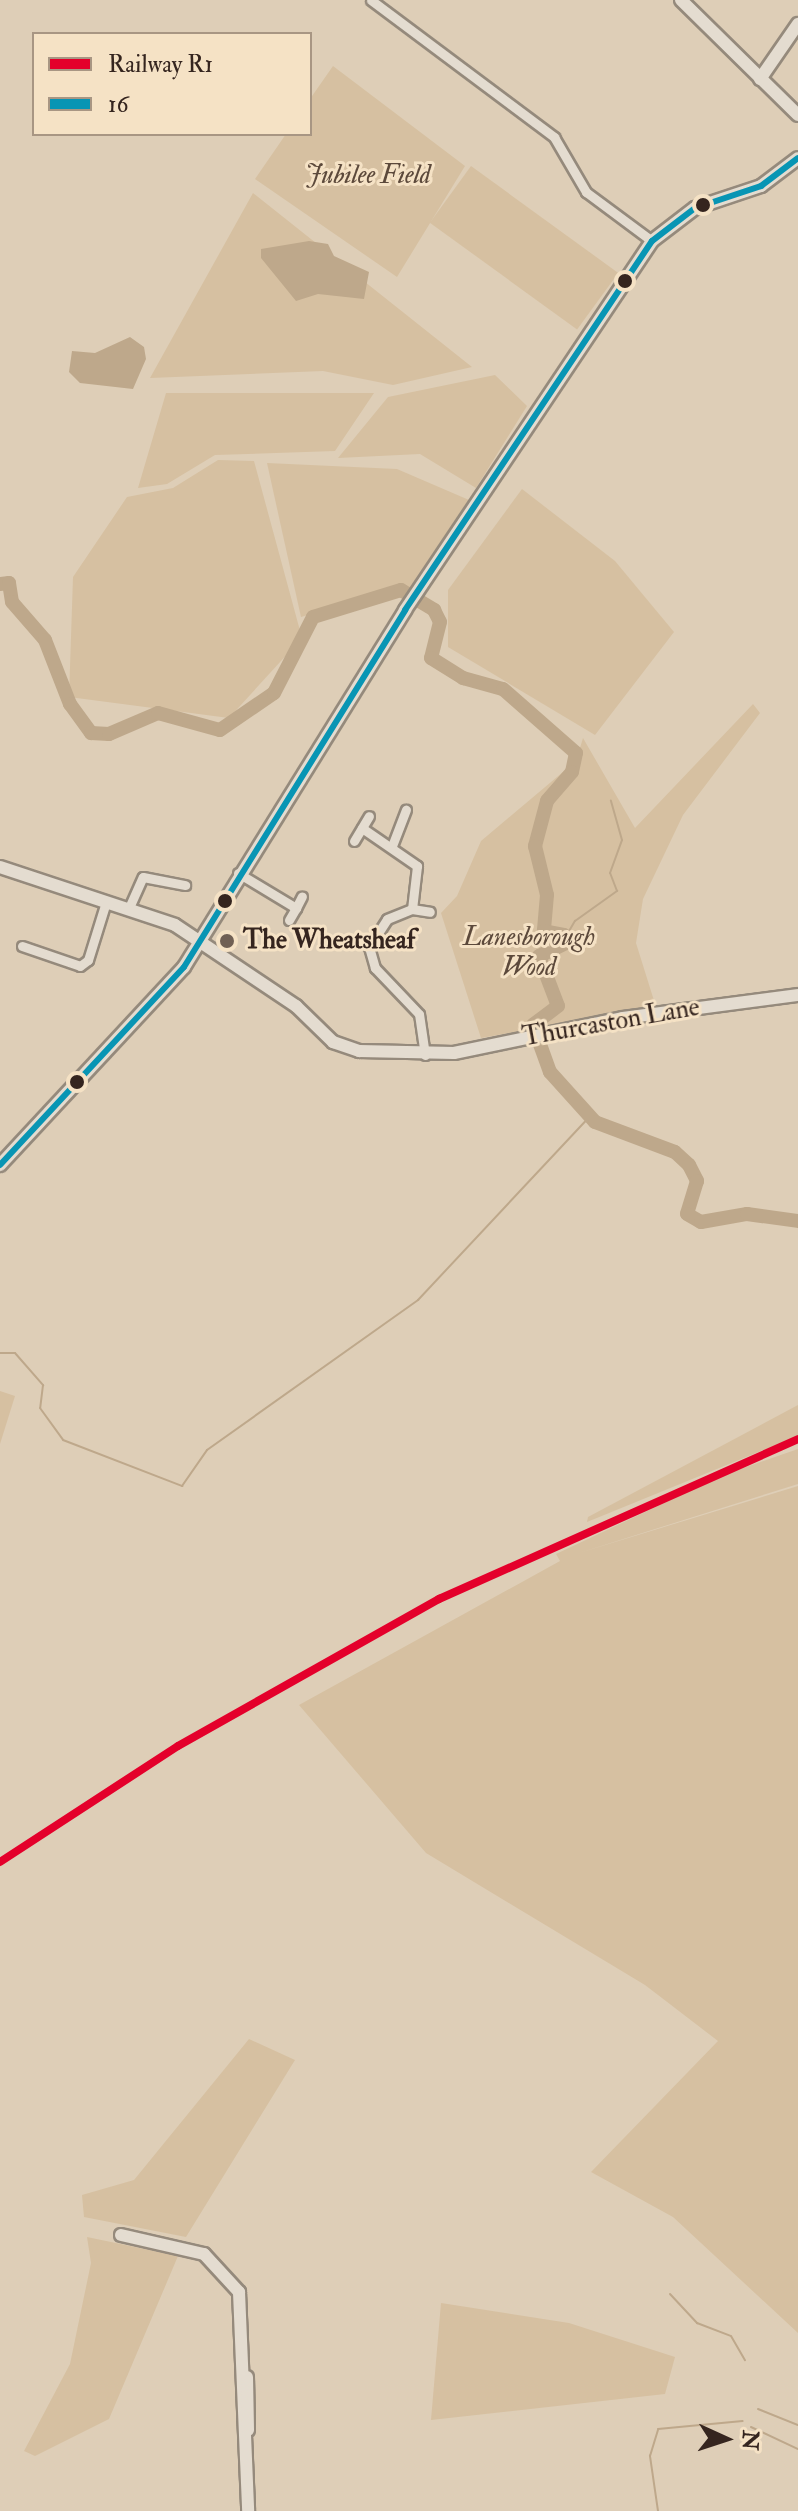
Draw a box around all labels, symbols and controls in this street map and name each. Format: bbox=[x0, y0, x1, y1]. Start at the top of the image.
legend bbox=[32, 32, 312, 136]
text: Railway R1 bbox=[108, 49, 213, 80]
text: 16 bbox=[108, 89, 129, 120]
park label: Jubilee Field bbox=[305, 160, 431, 192]
unlabelled marker bbox=[695, 197, 711, 213]
unlabelled marker bbox=[617, 273, 633, 289]
unlabelled marker bbox=[217, 893, 233, 909]
park label: Lanesborough Wood bbox=[463, 922, 595, 984]
place label: The Wheatsheaf bbox=[243, 925, 415, 957]
marker: The Wheatsheaf bbox=[218, 932, 236, 950]
street label: Thurcaston Lane bbox=[520, 992, 702, 1054]
unlabelled marker bbox=[69, 1074, 85, 1090]
north arrow bbox=[686, 2399, 766, 2479]
text: N bbox=[735, 2430, 764, 2451]

